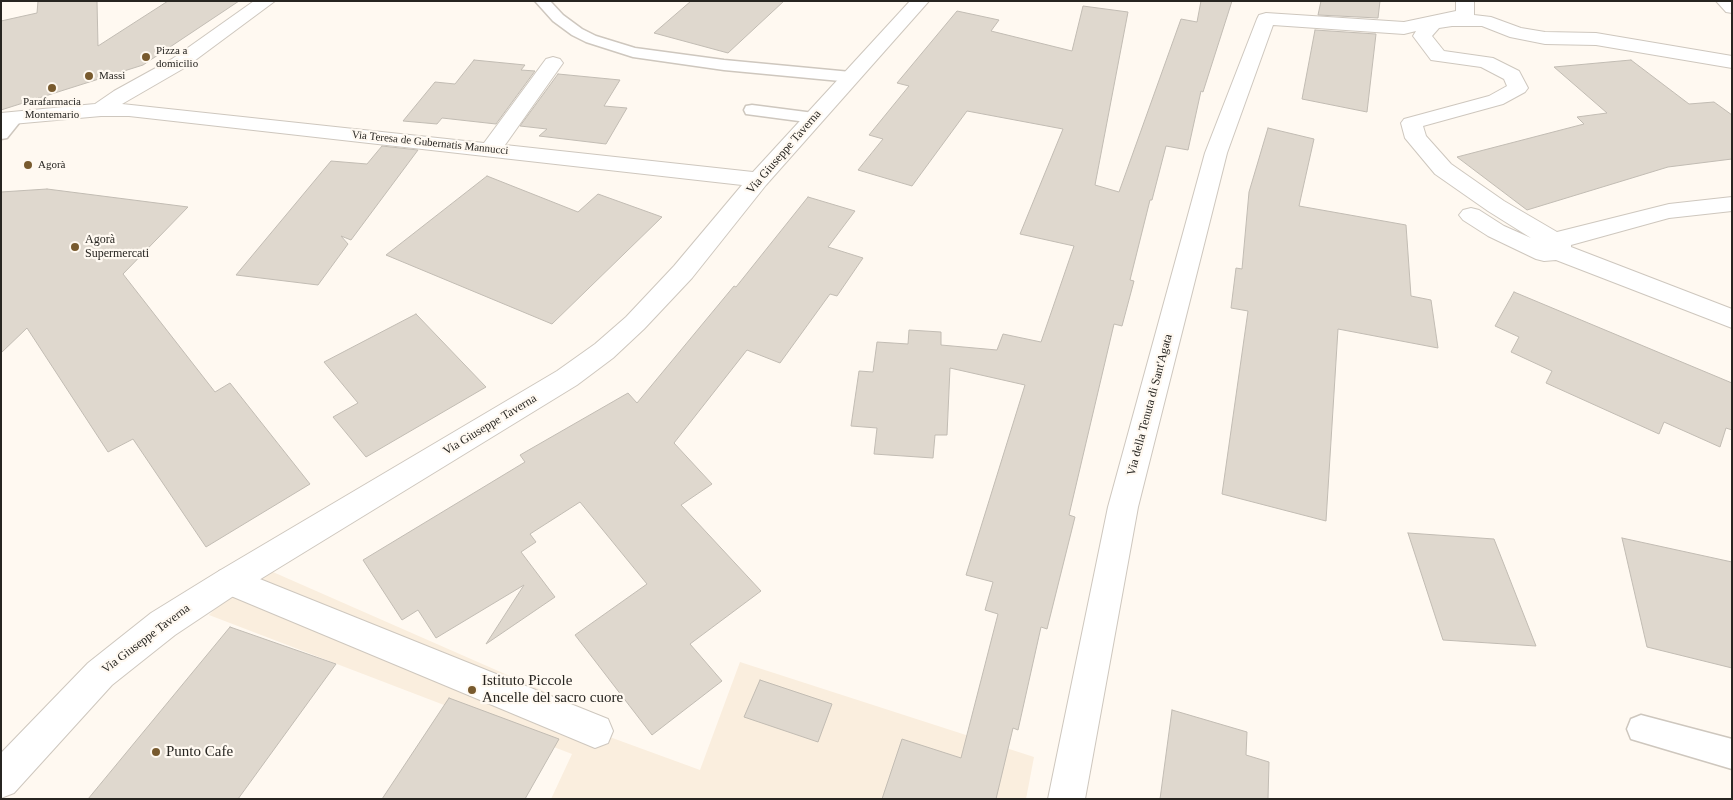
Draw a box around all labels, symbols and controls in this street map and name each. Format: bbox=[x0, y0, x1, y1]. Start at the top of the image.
place label: Pizza a domicilio bbox=[156, 44, 198, 70]
marker: Pizza a domicilio bbox=[140, 51, 152, 63]
place label: Massi bbox=[99, 69, 125, 83]
marker: Massi bbox=[83, 70, 95, 82]
marker: Parafarmacia Montemario bbox=[46, 82, 58, 94]
place label: Parafarmacia Montemario bbox=[23, 95, 81, 121]
street label: Via Giuseppe Taverna bbox=[744, 107, 824, 197]
street label: Via Teresa de Gubernatis Mannucci bbox=[351, 128, 509, 158]
place label: Agorà bbox=[38, 158, 65, 172]
marker: Agorà bbox=[22, 159, 34, 171]
place label: Agorà Supermercati bbox=[85, 233, 149, 261]
marker: Agorà Supermercati bbox=[69, 241, 81, 253]
street label: Via della Tenuta di Sant'Agata bbox=[1124, 333, 1176, 477]
street label: Via Giuseppe Taverna bbox=[441, 391, 539, 459]
street label: Via Giuseppe Taverna bbox=[99, 601, 193, 677]
place label: Istituto Piccole Ancelle del sacro cuore bbox=[482, 672, 623, 707]
marker: Istituto Piccole Ancelle del sacro cuore bbox=[466, 684, 478, 696]
place label: Punto Cafe bbox=[166, 743, 233, 761]
marker: Punto Cafe bbox=[150, 746, 162, 758]

